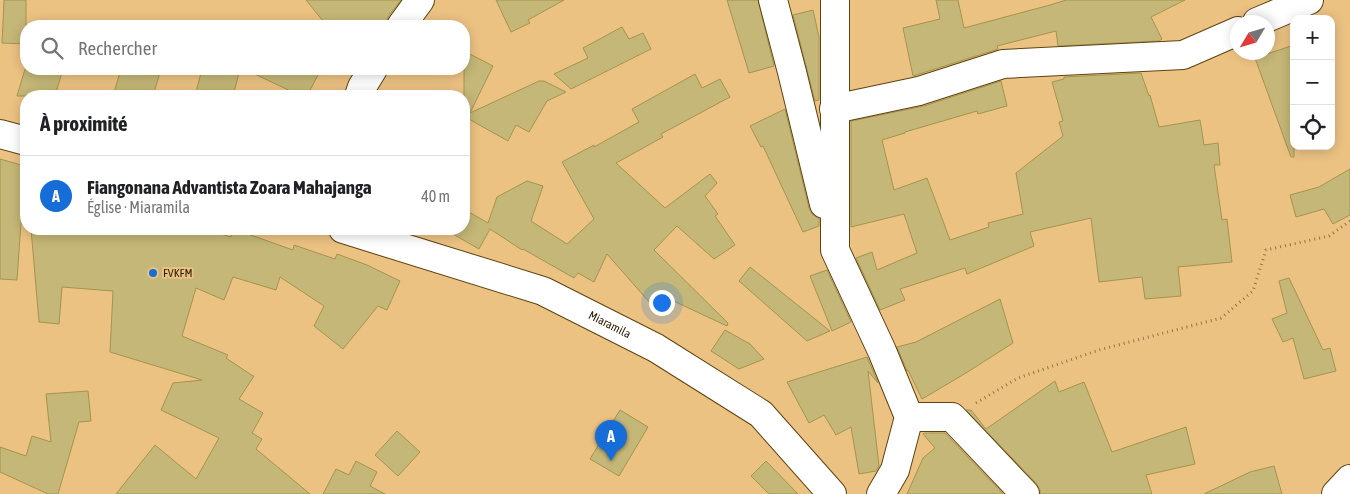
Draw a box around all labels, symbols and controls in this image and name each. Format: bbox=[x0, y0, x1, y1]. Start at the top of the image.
north arrow bbox=[1230, 15, 1275, 60]
map controls bbox=[1290, 15, 1335, 150]
button: + bbox=[1290, 15, 1335, 60]
search box bbox=[20, 20, 470, 75]
icon: search bbox=[38, 34, 66, 62]
text: Rechercher bbox=[78, 37, 157, 59]
button: − bbox=[1290, 60, 1335, 105]
button: locate bbox=[1290, 105, 1335, 150]
text: À proximité bbox=[40, 111, 128, 135]
text: Fiangonana Advantista Zoara Mahajanga bbox=[87, 176, 372, 198]
text: A bbox=[52, 187, 60, 205]
text: 40 m bbox=[421, 187, 450, 205]
text: Église · Miaramila bbox=[87, 198, 190, 216]
place label: FVKFM bbox=[163, 266, 192, 280]
marker: FVKFM bbox=[147, 267, 159, 279]
your location bbox=[649, 290, 675, 316]
street label: Miaramila bbox=[586, 308, 633, 341]
pin: A bbox=[595, 420, 627, 461]

